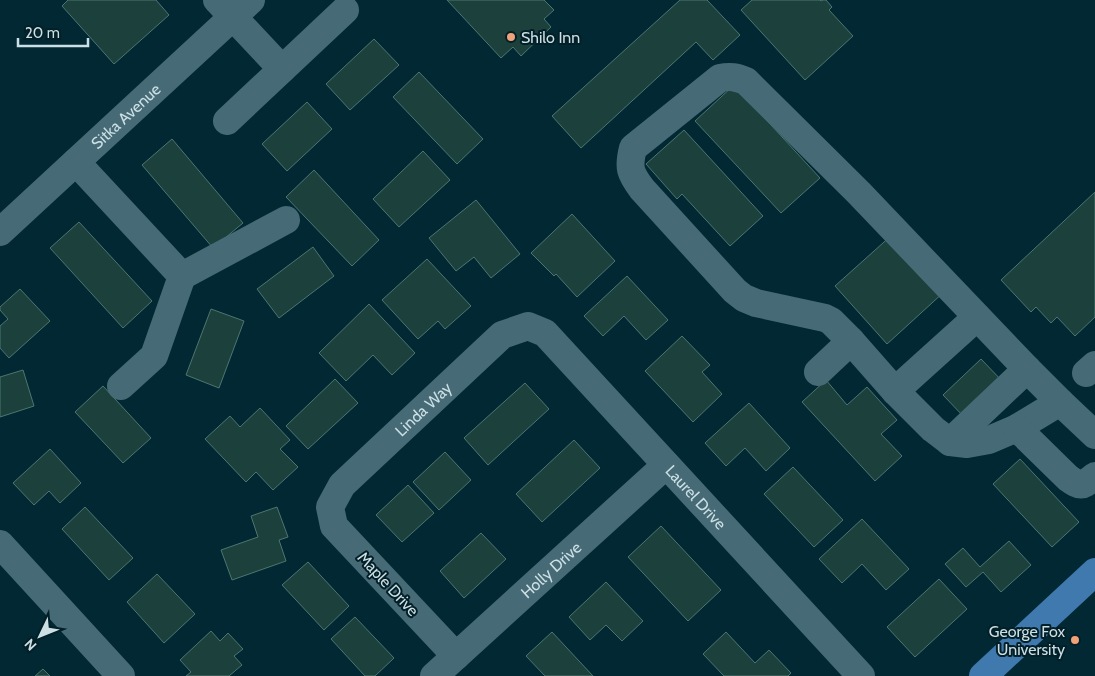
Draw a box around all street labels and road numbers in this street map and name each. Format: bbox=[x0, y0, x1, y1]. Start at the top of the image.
street label: Sitka Avenue bbox=[87, 79, 164, 153]
street label: Linda Way bbox=[391, 378, 455, 440]
street label: Laurel Drive bbox=[662, 461, 730, 533]
street label: Holly Drive bbox=[517, 537, 585, 602]
street label: Maple Drive bbox=[353, 548, 423, 620]

